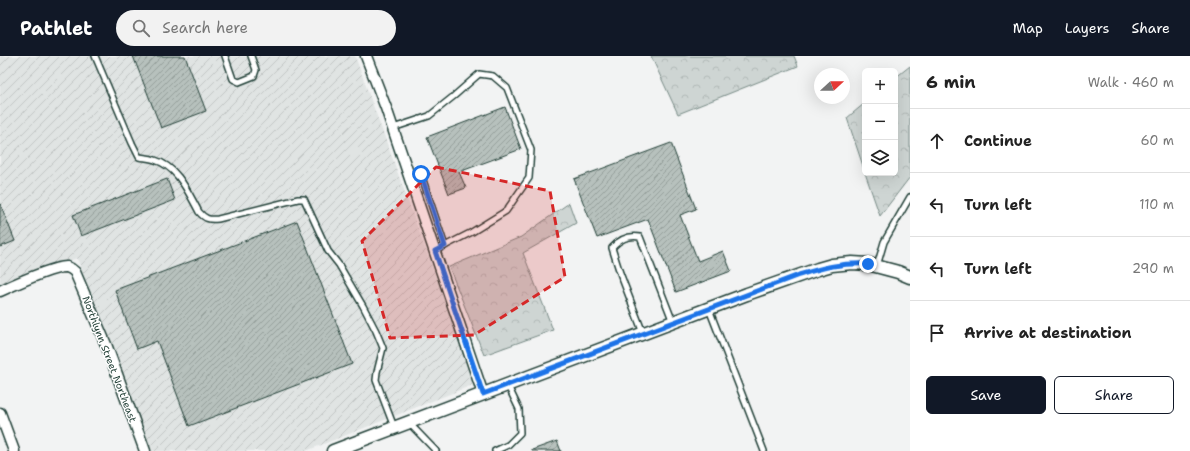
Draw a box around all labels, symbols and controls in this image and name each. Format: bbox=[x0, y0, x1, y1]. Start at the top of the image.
search box bbox=[116, 10, 396, 46]
text: Pathlet bbox=[20, 16, 92, 41]
icon: search bbox=[130, 17, 152, 39]
text: Search here bbox=[162, 18, 248, 38]
text: Map bbox=[1013, 19, 1043, 37]
text: Layers bbox=[1065, 19, 1109, 37]
text: Share bbox=[1131, 19, 1170, 37]
north arrow bbox=[814, 68, 850, 104]
map controls bbox=[862, 68, 898, 176]
button: + bbox=[862, 68, 898, 104]
text: 6 min bbox=[926, 71, 976, 93]
text: Walk · 460 m bbox=[1088, 74, 1174, 91]
button: − bbox=[862, 104, 898, 140]
icon: ahead bbox=[926, 130, 948, 152]
text: Continue bbox=[964, 131, 1032, 151]
text: 60 m bbox=[1141, 132, 1174, 149]
button: layers bbox=[862, 140, 898, 176]
route start bbox=[412, 165, 430, 183]
icon: left bbox=[926, 194, 948, 216]
text: Turn left bbox=[964, 195, 1032, 215]
text: 110 m bbox=[1139, 196, 1174, 213]
route end bbox=[859, 255, 877, 273]
icon: left bbox=[926, 258, 948, 280]
text: Turn left bbox=[964, 259, 1032, 279]
text: 290 m bbox=[1132, 260, 1174, 277]
street label: Northlynn Street Northeast bbox=[79, 294, 140, 424]
icon: arrive bbox=[926, 322, 948, 344]
text: Arrive at destination bbox=[964, 323, 1132, 343]
button: Save bbox=[926, 376, 1046, 414]
button: Share bbox=[1054, 376, 1174, 414]

